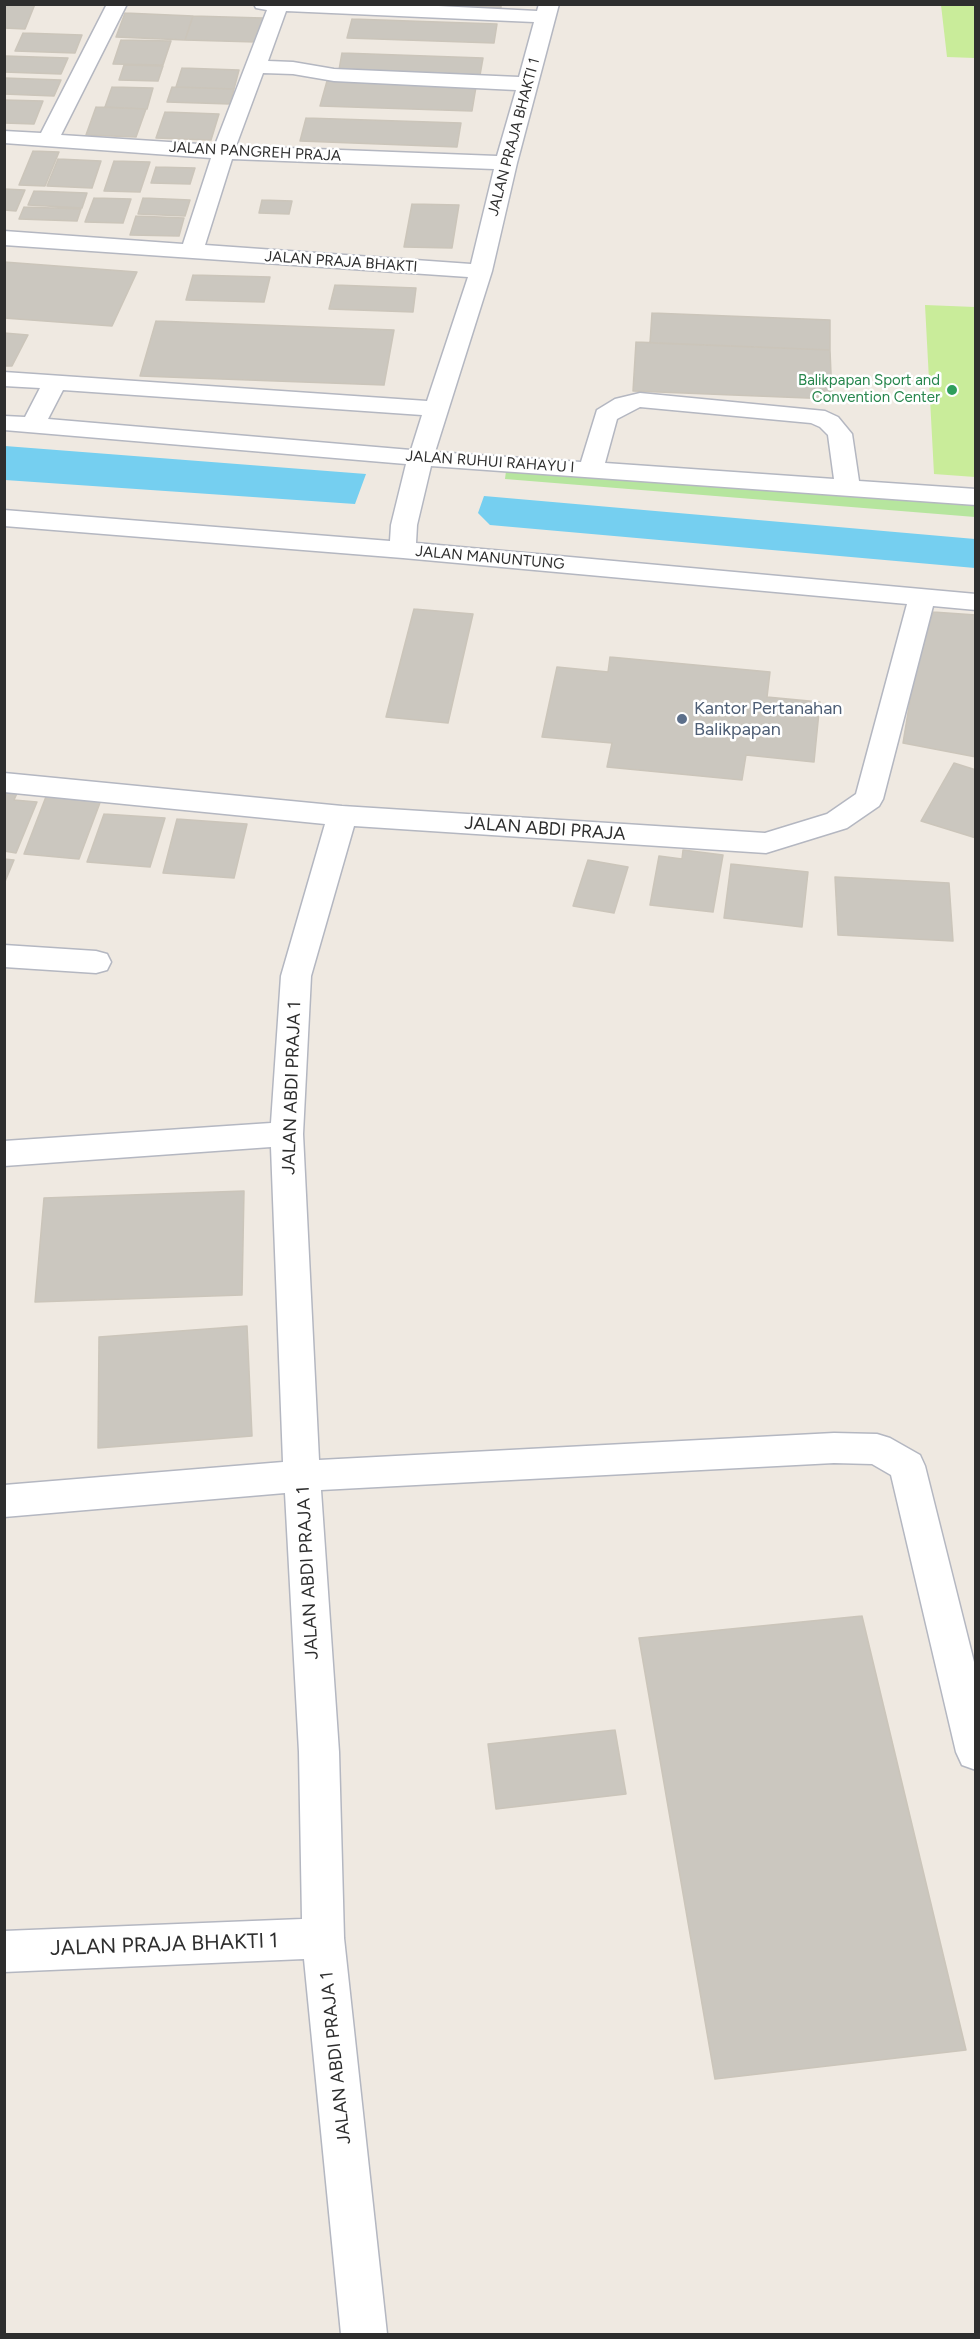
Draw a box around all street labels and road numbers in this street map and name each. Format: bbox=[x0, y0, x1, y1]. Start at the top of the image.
street label: JALAN PRAJA BHAKTI 1 bbox=[484, 56, 544, 218]
street label: JALAN PANGREH PRAJA bbox=[168, 139, 342, 165]
street label: JALAN PRAJA BHAKTI bbox=[264, 248, 418, 276]
street label: JALAN RUHUI RAHAYU I bbox=[405, 447, 575, 477]
street label: JALAN MANUNTUNG bbox=[415, 543, 565, 573]
street label: JALAN ABDI PRAJA bbox=[464, 813, 626, 845]
street label: JALAN ABDI PRAJA 1 bbox=[278, 1001, 306, 1175]
street label: JALAN ABDI PRAJA 1 bbox=[293, 1486, 323, 1660]
street label: JALAN PRAJA BHAKTI 1 bbox=[50, 1928, 278, 1962]
street label: JALAN ABDI PRAJA 1 bbox=[316, 1971, 356, 2145]

